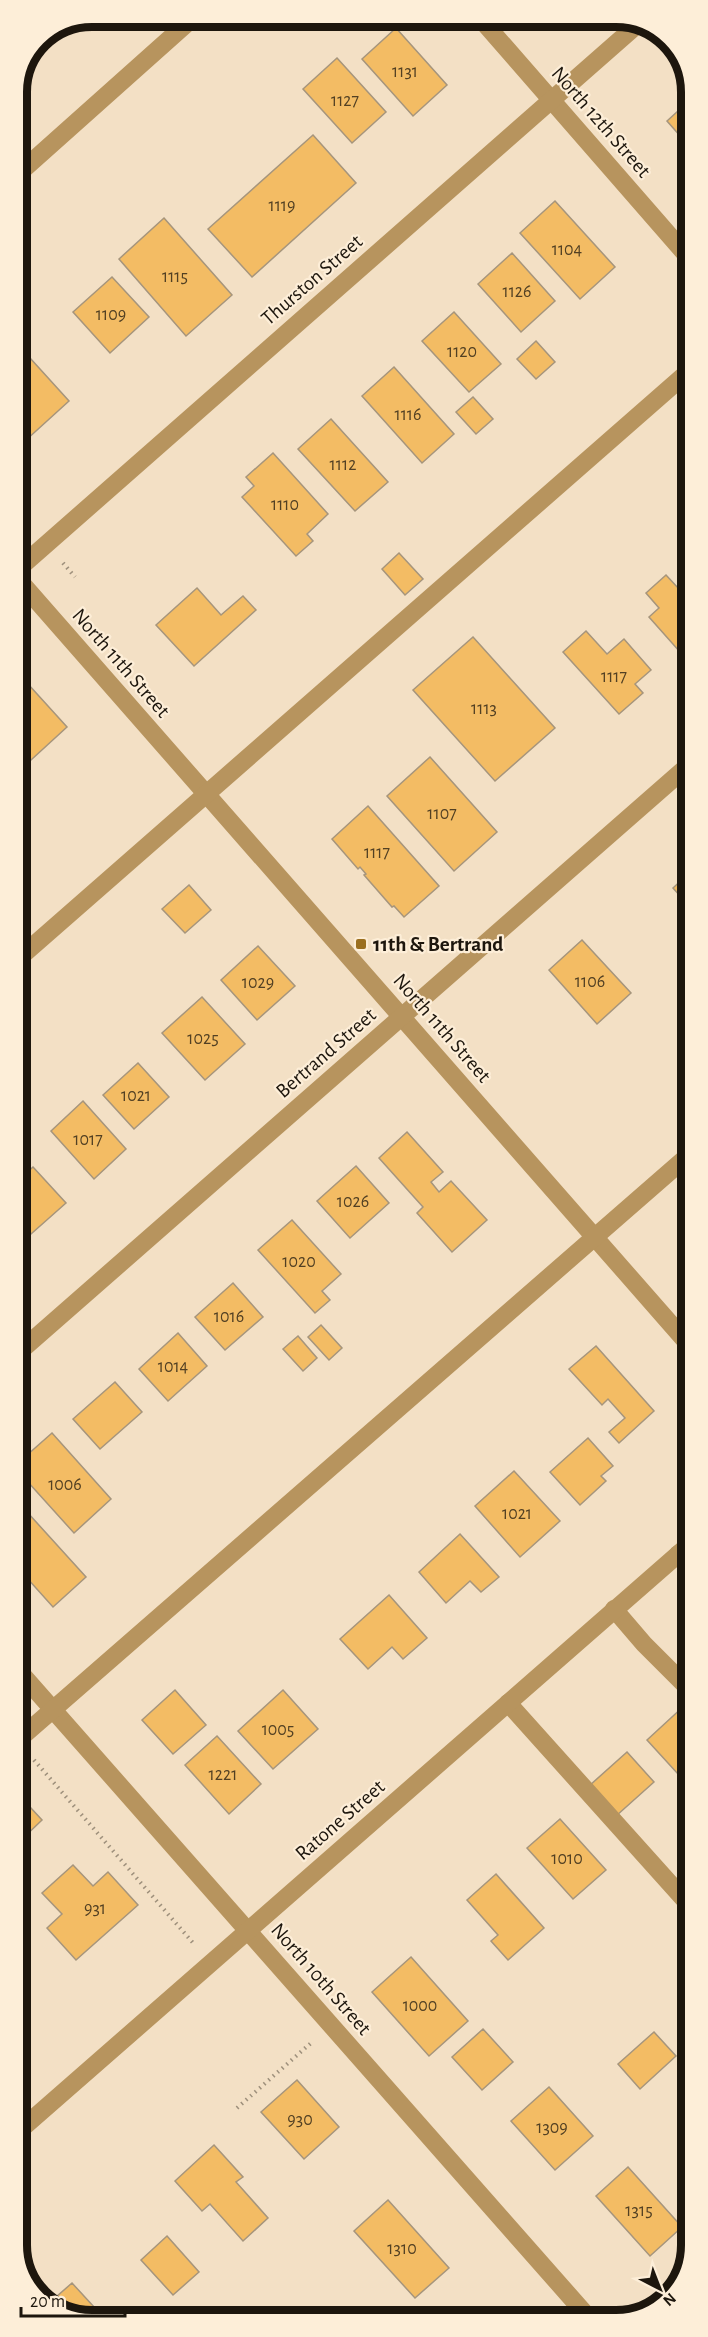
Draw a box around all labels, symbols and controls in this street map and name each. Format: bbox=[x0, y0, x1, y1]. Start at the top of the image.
house number: 1131 bbox=[392, 63, 418, 81]
street label: North 12th Street bbox=[547, 63, 655, 182]
house number: 1127 bbox=[331, 92, 359, 110]
house number: 1119 bbox=[268, 197, 296, 215]
street label: Thurston Street bbox=[257, 230, 367, 329]
house number: 1104 bbox=[552, 241, 583, 259]
house number: 1115 bbox=[162, 268, 188, 286]
house number: 1126 bbox=[502, 283, 532, 301]
house number: 1109 bbox=[96, 306, 126, 324]
house number: 1120 bbox=[447, 343, 477, 361]
house number: 1116 bbox=[394, 406, 422, 424]
house number: 1112 bbox=[330, 456, 356, 474]
house number: 1110 bbox=[271, 496, 299, 514]
street label: North 11th Street bbox=[68, 604, 174, 722]
house number: 1117 bbox=[601, 668, 627, 686]
house number: 1113 bbox=[471, 700, 497, 718]
house number: 1107 bbox=[427, 805, 457, 823]
house number: 1117 bbox=[364, 844, 390, 862]
place label: 11th & Bertrand bbox=[373, 934, 503, 955]
marker: 11th & Bertrand bbox=[354, 937, 368, 951]
street label: North 11th Street bbox=[389, 969, 495, 1087]
house number: 1106 bbox=[575, 973, 605, 991]
house number: 1029 bbox=[242, 974, 274, 992]
street label: Bertrand Street bbox=[272, 1004, 380, 1102]
house number: 1025 bbox=[187, 1030, 219, 1048]
house number: 1021 bbox=[121, 1087, 151, 1105]
house number: 1017 bbox=[73, 1131, 103, 1149]
house number: 1026 bbox=[337, 1193, 369, 1211]
house number: 1020 bbox=[282, 1253, 316, 1271]
house number: 1016 bbox=[214, 1308, 244, 1326]
house number: 1014 bbox=[158, 1358, 189, 1376]
house number: 1006 bbox=[48, 1476, 82, 1494]
house number: 1021 bbox=[502, 1505, 532, 1523]
house number: 1005 bbox=[262, 1721, 294, 1739]
house number: 1221 bbox=[209, 1766, 237, 1784]
street label: Ratone Street bbox=[291, 1776, 389, 1864]
house number: 1010 bbox=[551, 1850, 583, 1868]
house number: 931 bbox=[84, 1900, 106, 1918]
street label: North 10th Street bbox=[267, 1919, 375, 2039]
house number: 1000 bbox=[403, 1997, 437, 2015]
house number: 930 bbox=[287, 2111, 313, 2129]
house number: 1309 bbox=[536, 2119, 568, 2137]
house number: 1315 bbox=[625, 2202, 653, 2220]
house number: 1310 bbox=[387, 2240, 417, 2258]
north arrow bbox=[630, 2259, 690, 2319]
scale bar bbox=[21, 2280, 124, 2318]
text: N bbox=[660, 2290, 679, 2309]
text: 20 m bbox=[30, 2293, 65, 2311]

